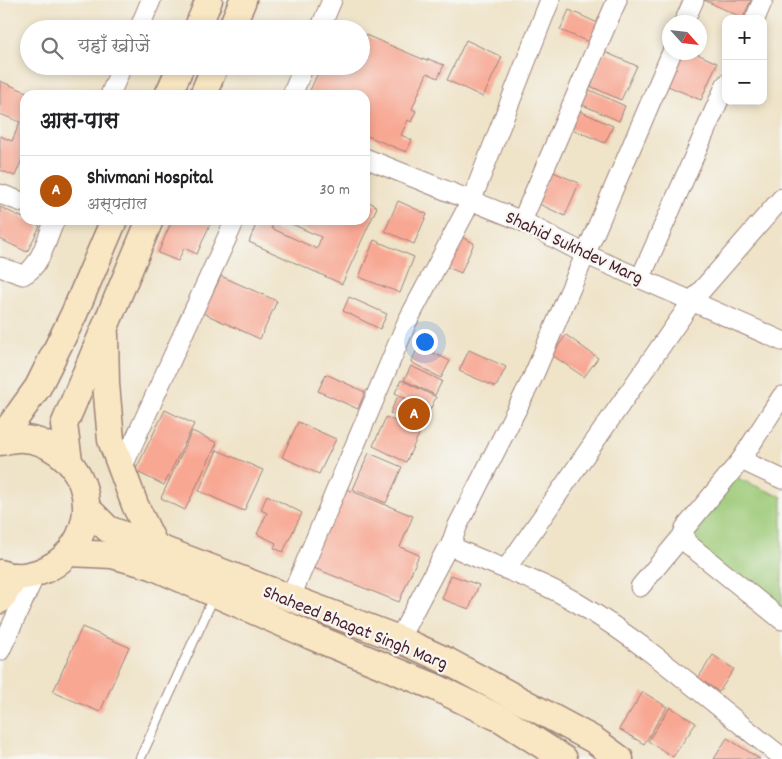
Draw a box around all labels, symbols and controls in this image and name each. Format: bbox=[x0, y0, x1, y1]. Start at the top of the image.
north arrow bbox=[662, 15, 707, 60]
map controls bbox=[722, 15, 767, 105]
button: + bbox=[722, 15, 767, 60]
search box bbox=[20, 20, 370, 75]
icon: search bbox=[38, 34, 66, 62]
text: यहाँ खोजें bbox=[78, 34, 150, 61]
button: − bbox=[722, 60, 767, 105]
text: आस-पास bbox=[40, 108, 119, 138]
text: Shivmani Hospital bbox=[87, 166, 213, 193]
text: A bbox=[52, 179, 60, 202]
text: 30 m bbox=[320, 179, 350, 202]
text: अस्पताल bbox=[87, 193, 147, 216]
street label: Shahid Sukhdev Marg bbox=[500, 205, 647, 293]
your location bbox=[412, 329, 438, 355]
pin: A bbox=[398, 395, 430, 433]
street label: Shaheed Bhagat Singh Marg bbox=[258, 580, 451, 679]

